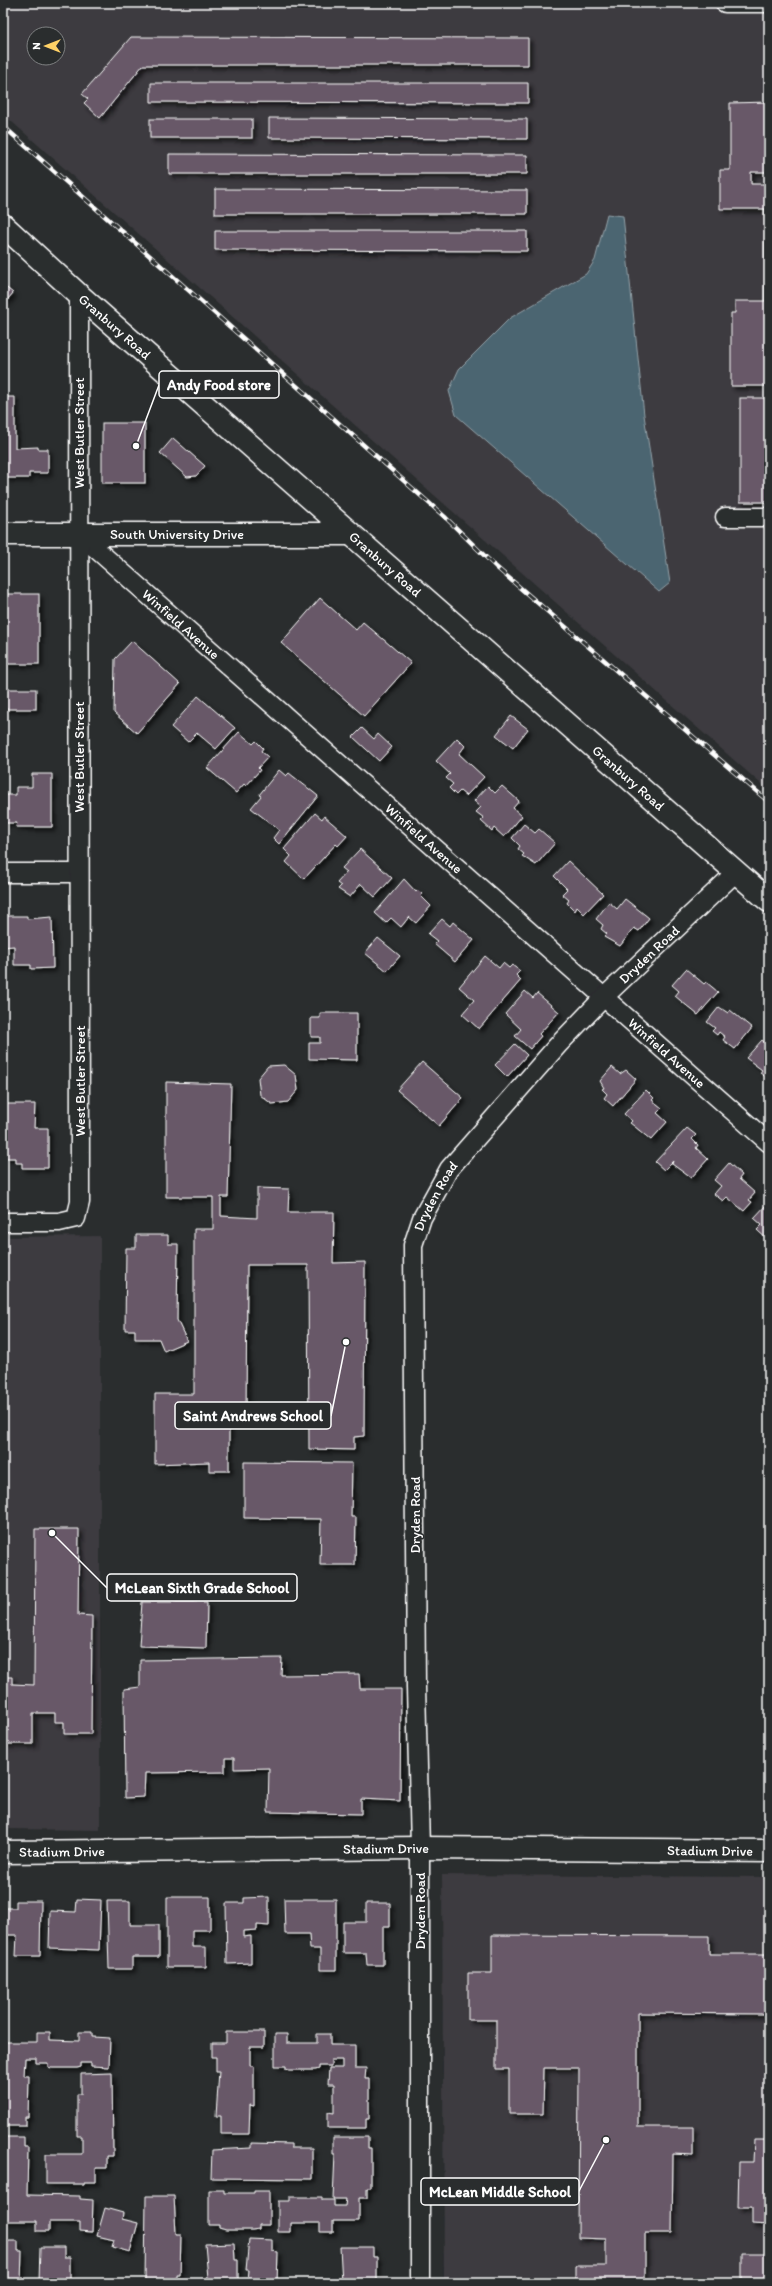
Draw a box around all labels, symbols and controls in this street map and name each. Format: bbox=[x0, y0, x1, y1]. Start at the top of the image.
north arrow bbox=[26, 26, 66, 66]
text: N bbox=[30, 42, 43, 50]
street label: Granbury Road bbox=[75, 290, 155, 363]
callout: Andy Food store bbox=[159, 371, 279, 398]
text: Andy Food store bbox=[166, 376, 271, 395]
street label: West Butler Street bbox=[71, 378, 88, 488]
street label: South University Drive bbox=[110, 526, 244, 543]
street label: Granbury Road bbox=[346, 528, 425, 601]
street label: Winfield Avenue bbox=[139, 585, 223, 663]
street label: West Butler Street bbox=[71, 702, 88, 812]
street label: Granbury Road bbox=[589, 741, 669, 814]
street label: Winfield Avenue bbox=[382, 800, 466, 877]
street label: Dryden Road bbox=[615, 921, 683, 987]
street label: Winfield Avenue bbox=[625, 1014, 709, 1092]
street label: West Butler Street bbox=[72, 1026, 89, 1136]
street label: Dryden Road bbox=[410, 1157, 461, 1233]
callout: Saint Andrews School bbox=[175, 1402, 331, 1429]
text: Saint Andrews School bbox=[183, 1407, 324, 1425]
street label: Dryden Road bbox=[407, 1476, 424, 1554]
callout: McLean Sixth Grade School bbox=[107, 1574, 297, 1601]
text: McLean Sixth Grade School bbox=[115, 1579, 290, 1597]
street label: Stadium Drive bbox=[343, 1839, 429, 1857]
street label: Stadium Drive bbox=[667, 1842, 753, 1859]
street label: Stadium Drive bbox=[19, 1843, 105, 1860]
street label: Dryden Road bbox=[412, 1872, 429, 1950]
callout: McLean Middle School bbox=[421, 2178, 579, 2205]
text: McLean Middle School bbox=[429, 2183, 572, 2201]

